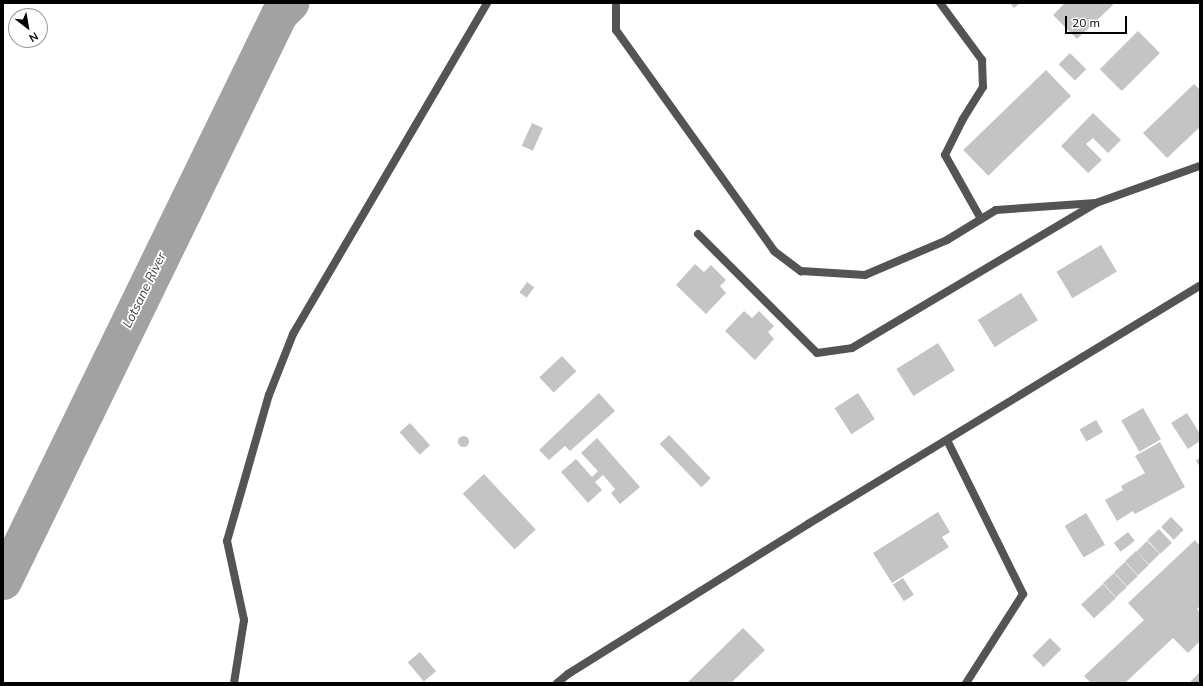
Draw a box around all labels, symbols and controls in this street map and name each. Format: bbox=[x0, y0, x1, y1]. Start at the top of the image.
north arrow bbox=[8, 8, 48, 48]
scale bar bbox=[1067, 8, 1129, 34]
text: 20 m bbox=[1072, 15, 1100, 30]
text: N bbox=[26, 29, 41, 46]
water label: Lotsane River bbox=[119, 250, 169, 330]

